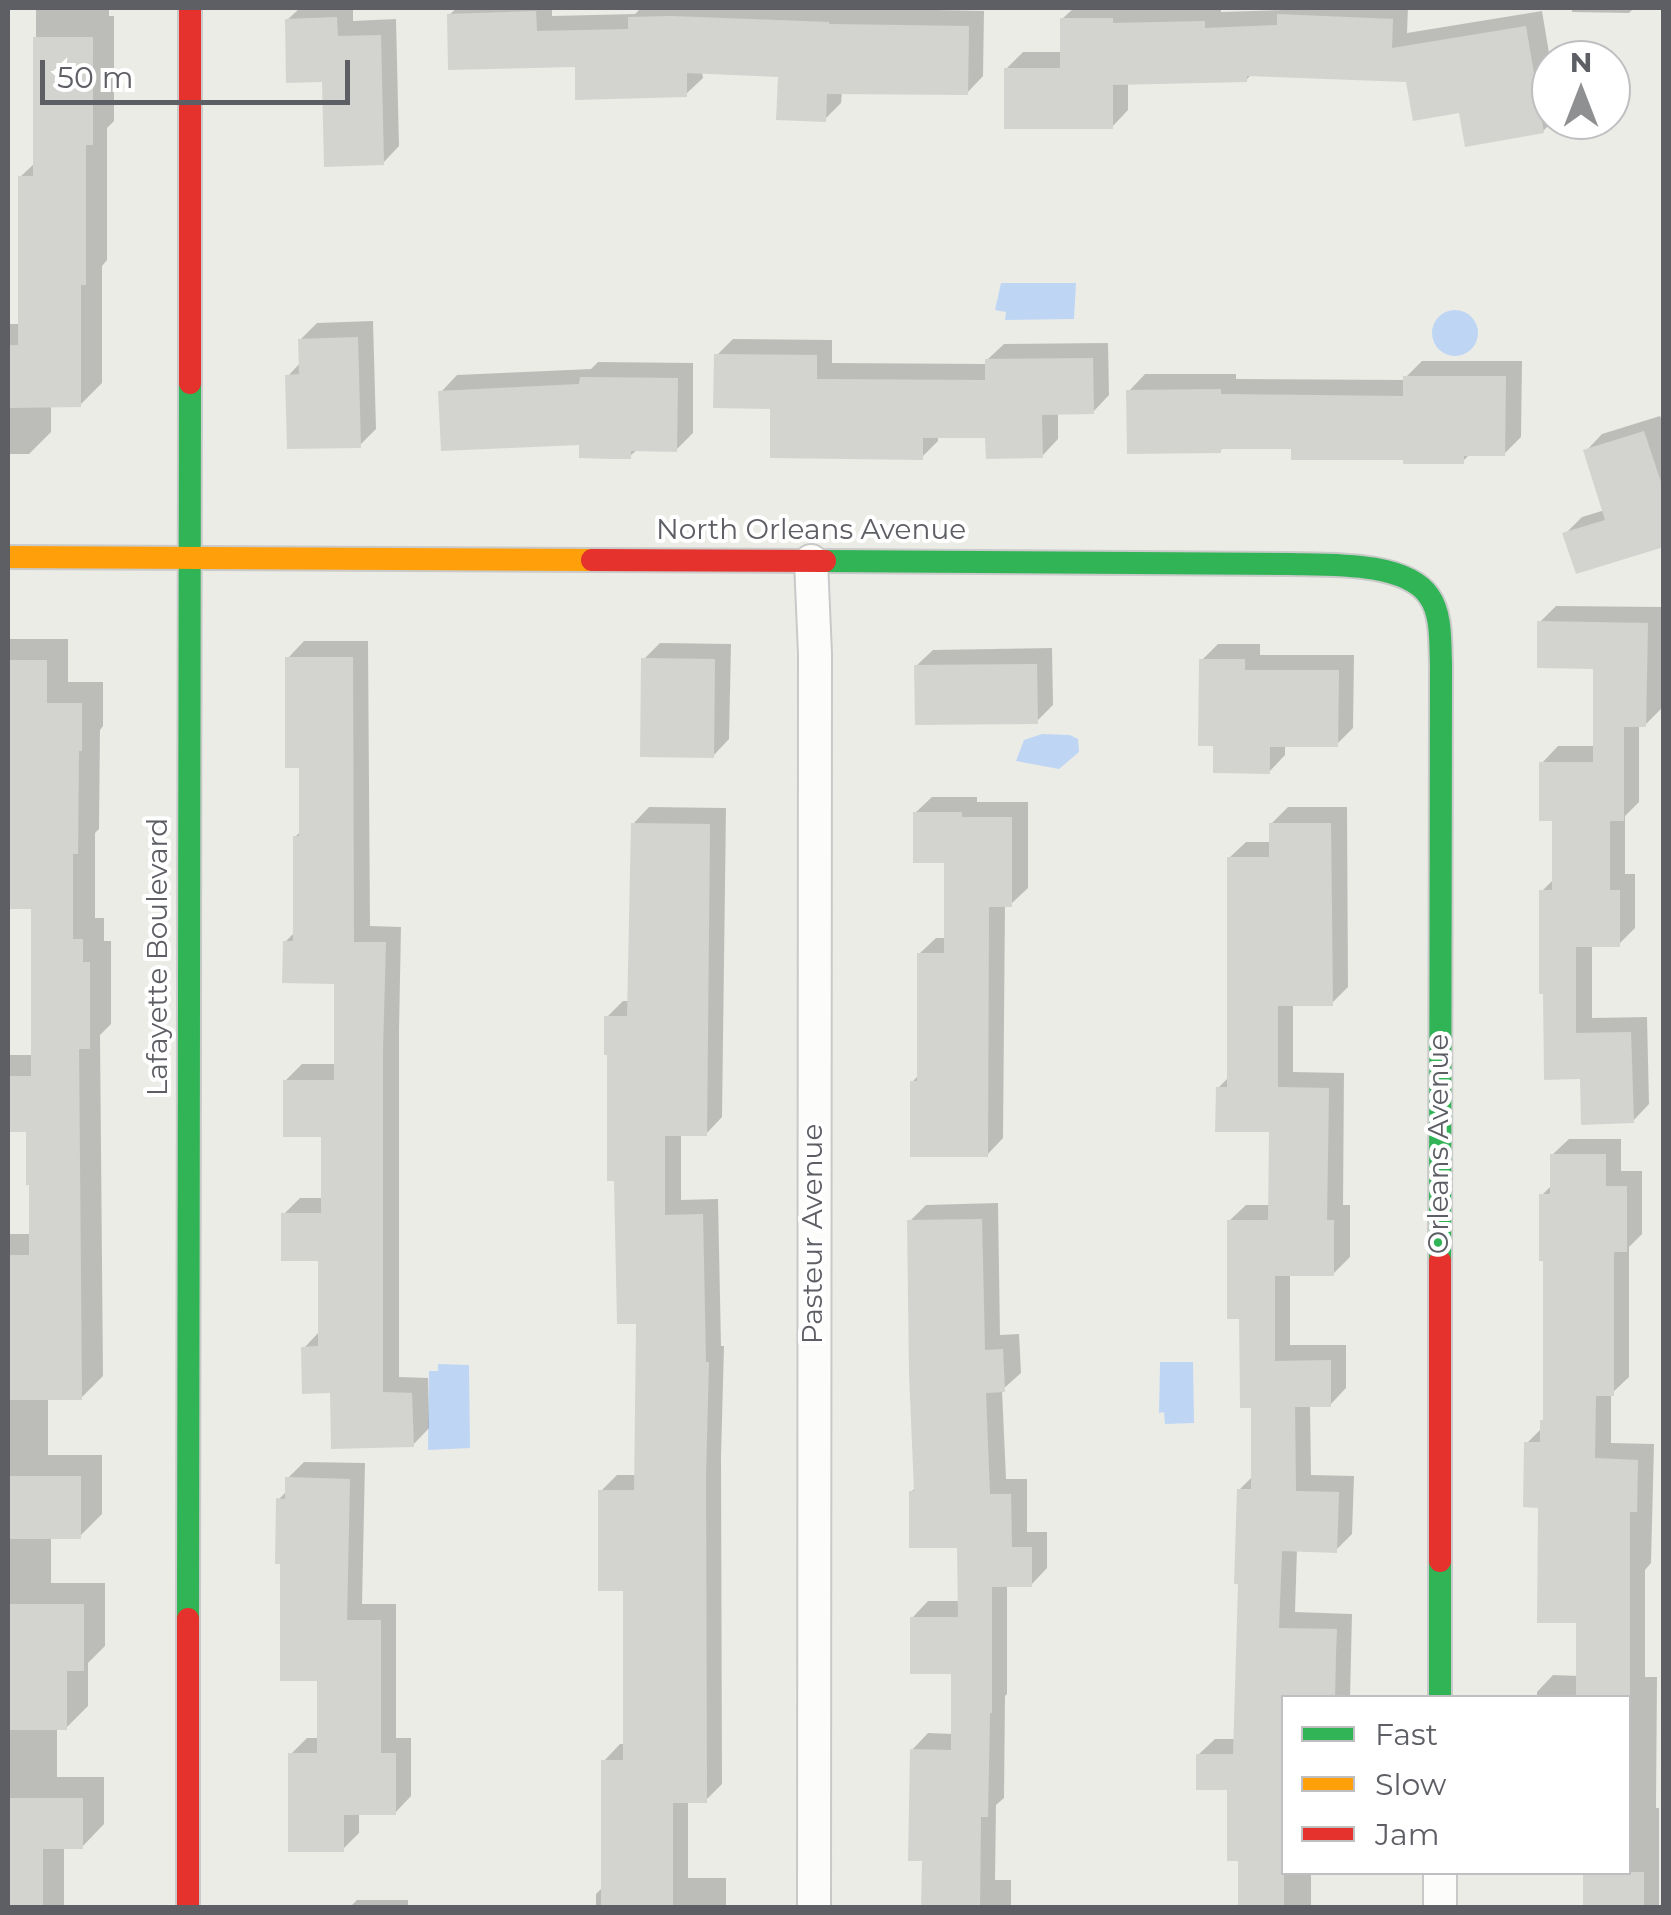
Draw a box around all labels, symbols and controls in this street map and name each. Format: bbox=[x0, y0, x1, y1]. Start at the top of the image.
scale bar bbox=[45, 40, 355, 102]
north arrow bbox=[1531, 40, 1631, 140]
text: N bbox=[1570, 45, 1592, 79]
text: 50 m bbox=[57, 59, 134, 96]
street label: North Orleans Avenue bbox=[656, 514, 966, 548]
street label: Lafayette Boulevard bbox=[142, 818, 176, 1096]
street label: Orleans Avenue bbox=[1423, 1034, 1457, 1254]
street label: Pasteur Avenue bbox=[797, 1124, 831, 1344]
legend bbox=[1281, 1695, 1631, 1875]
text: Fast bbox=[1375, 1716, 1438, 1753]
text: Slow bbox=[1375, 1766, 1446, 1803]
text: Jam bbox=[1375, 1816, 1440, 1853]

